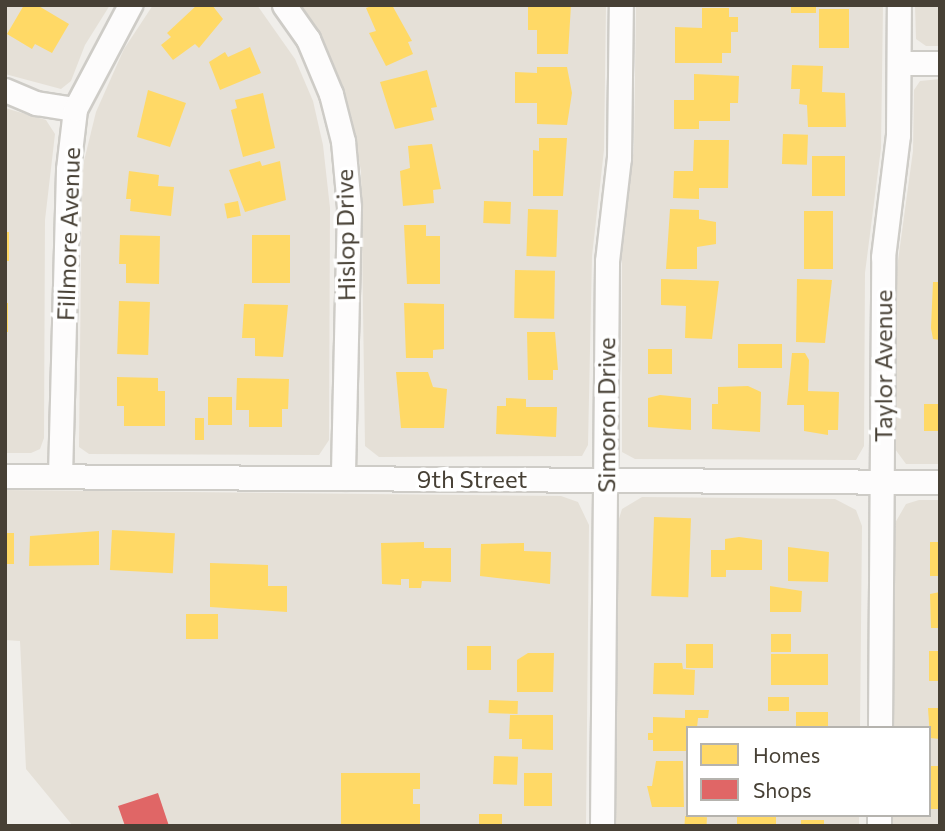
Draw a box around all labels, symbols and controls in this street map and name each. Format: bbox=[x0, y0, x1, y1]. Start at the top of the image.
street label: Fillmore Avenue bbox=[51, 147, 85, 321]
street label: Hislop Drive bbox=[329, 169, 361, 301]
street label: Taylor Avenue bbox=[869, 290, 897, 442]
street label: Simoron Drive bbox=[592, 337, 620, 493]
street label: 9th Street bbox=[417, 465, 527, 493]
legend bbox=[686, 726, 931, 817]
text: Homes bbox=[753, 742, 820, 767]
text: Shops bbox=[753, 777, 812, 802]

